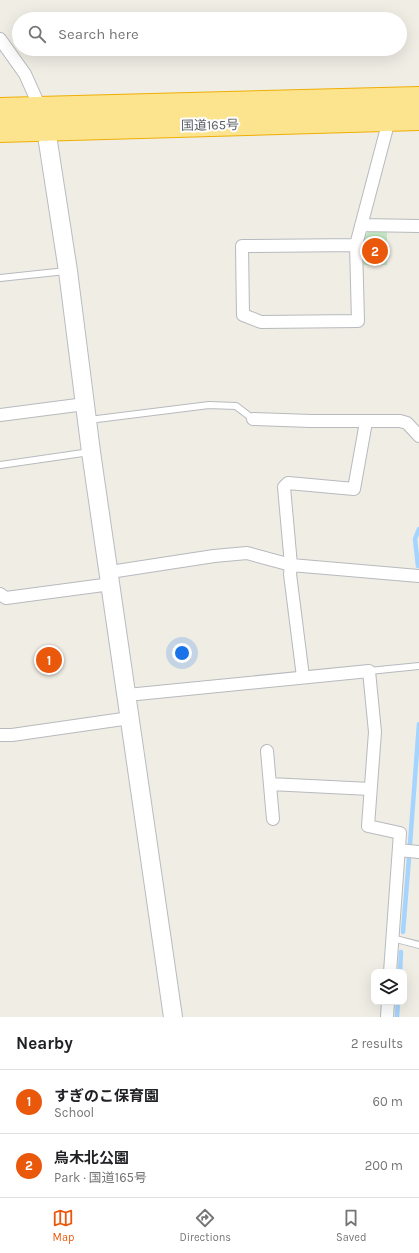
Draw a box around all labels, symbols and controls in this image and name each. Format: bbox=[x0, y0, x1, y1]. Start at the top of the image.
search box bbox=[12, 12, 407, 56]
icon: search bbox=[26, 23, 48, 45]
text: Search here bbox=[58, 25, 139, 43]
street label: 国道165号 bbox=[181, 117, 239, 133]
pin: 2 bbox=[362, 236, 388, 266]
your location bbox=[172, 643, 192, 663]
pin: 1 bbox=[36, 645, 62, 675]
map controls bbox=[371, 969, 407, 1005]
button: layers bbox=[371, 969, 407, 1005]
text: Nearby bbox=[16, 1033, 73, 1053]
text: 2 results bbox=[351, 1036, 403, 1051]
text: すぎのこ保育園 bbox=[54, 1087, 159, 1105]
text: 1 bbox=[27, 1094, 31, 1109]
text: 60 m bbox=[373, 1094, 403, 1109]
text: School bbox=[54, 1105, 94, 1120]
text: 烏木北公園 bbox=[54, 1149, 129, 1167]
text: 2 bbox=[25, 1158, 33, 1173]
text: 200 m bbox=[365, 1158, 403, 1173]
text: Park · 国道165号 bbox=[54, 1170, 147, 1185]
tab: Map bbox=[52, 1207, 74, 1244]
tab: Directions bbox=[179, 1207, 231, 1244]
tab: Saved bbox=[336, 1207, 367, 1244]

